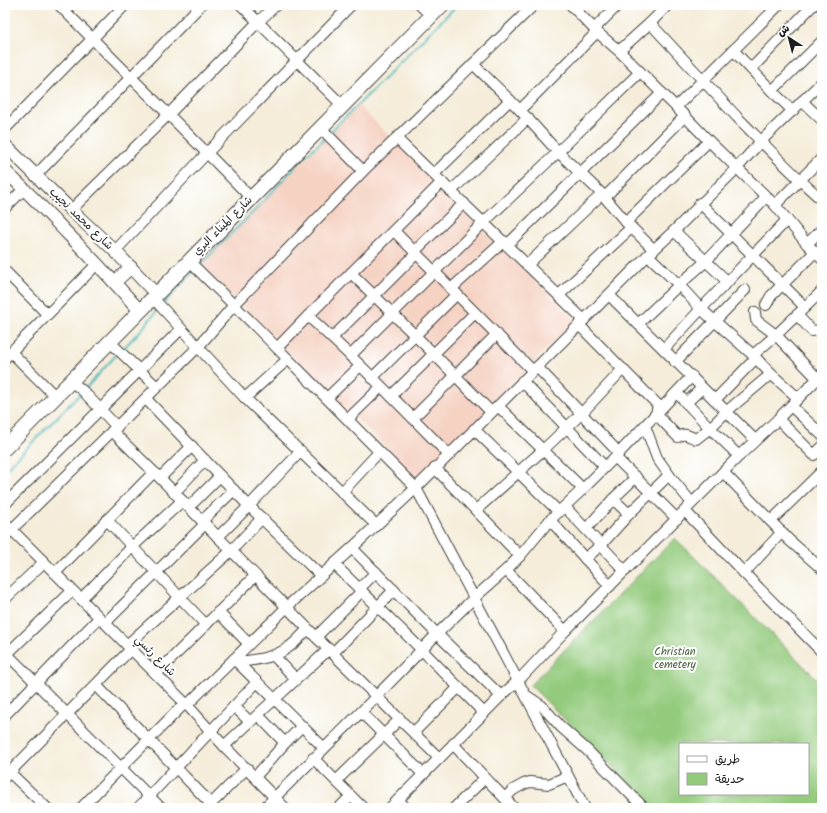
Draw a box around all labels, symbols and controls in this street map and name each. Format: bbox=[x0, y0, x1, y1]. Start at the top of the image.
north arrow bbox=[769, 18, 809, 58]
text: ش bbox=[774, 20, 794, 42]
street label: شارع محمد نجيب bbox=[45, 184, 117, 254]
street label: شارع الميناء البري bbox=[189, 192, 257, 260]
street label: شارع رئسي bbox=[129, 631, 180, 682]
park label: Christian cemetery bbox=[654, 643, 697, 674]
legend bbox=[679, 743, 809, 795]
text: طريق bbox=[715, 750, 740, 769]
text: حديقة bbox=[715, 770, 744, 789]

